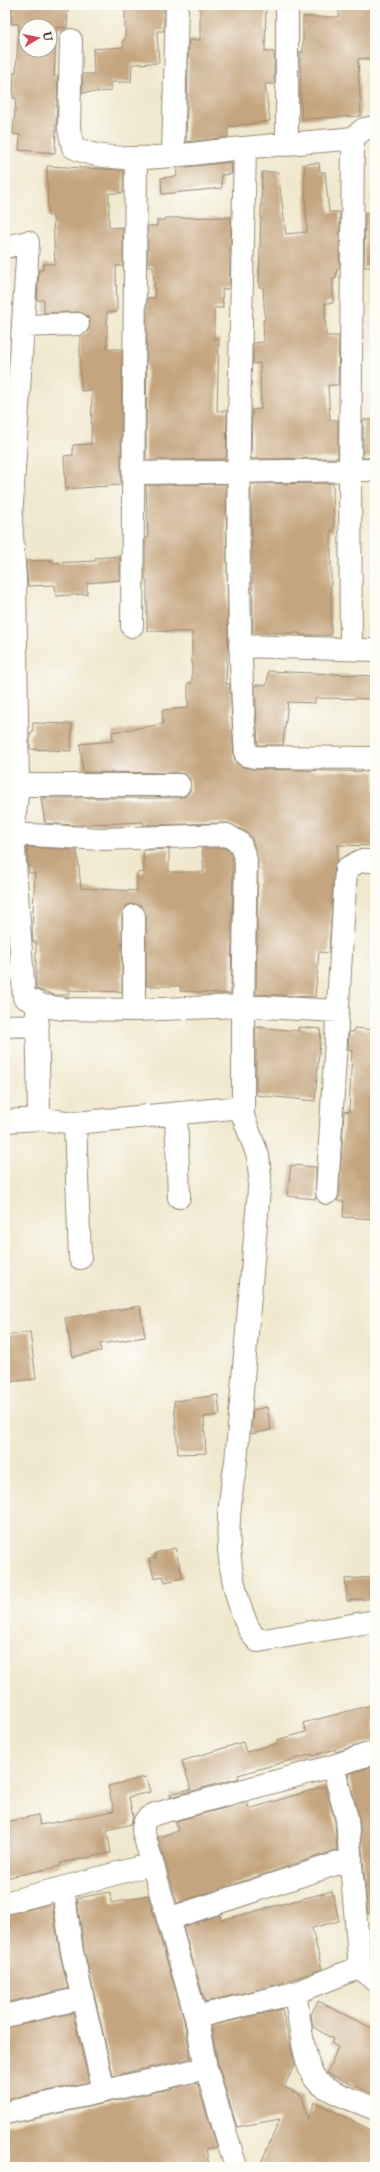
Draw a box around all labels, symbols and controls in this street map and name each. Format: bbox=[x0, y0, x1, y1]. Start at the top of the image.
north arrow bbox=[18, 18, 58, 58]
text: U bbox=[40, 31, 55, 43]

